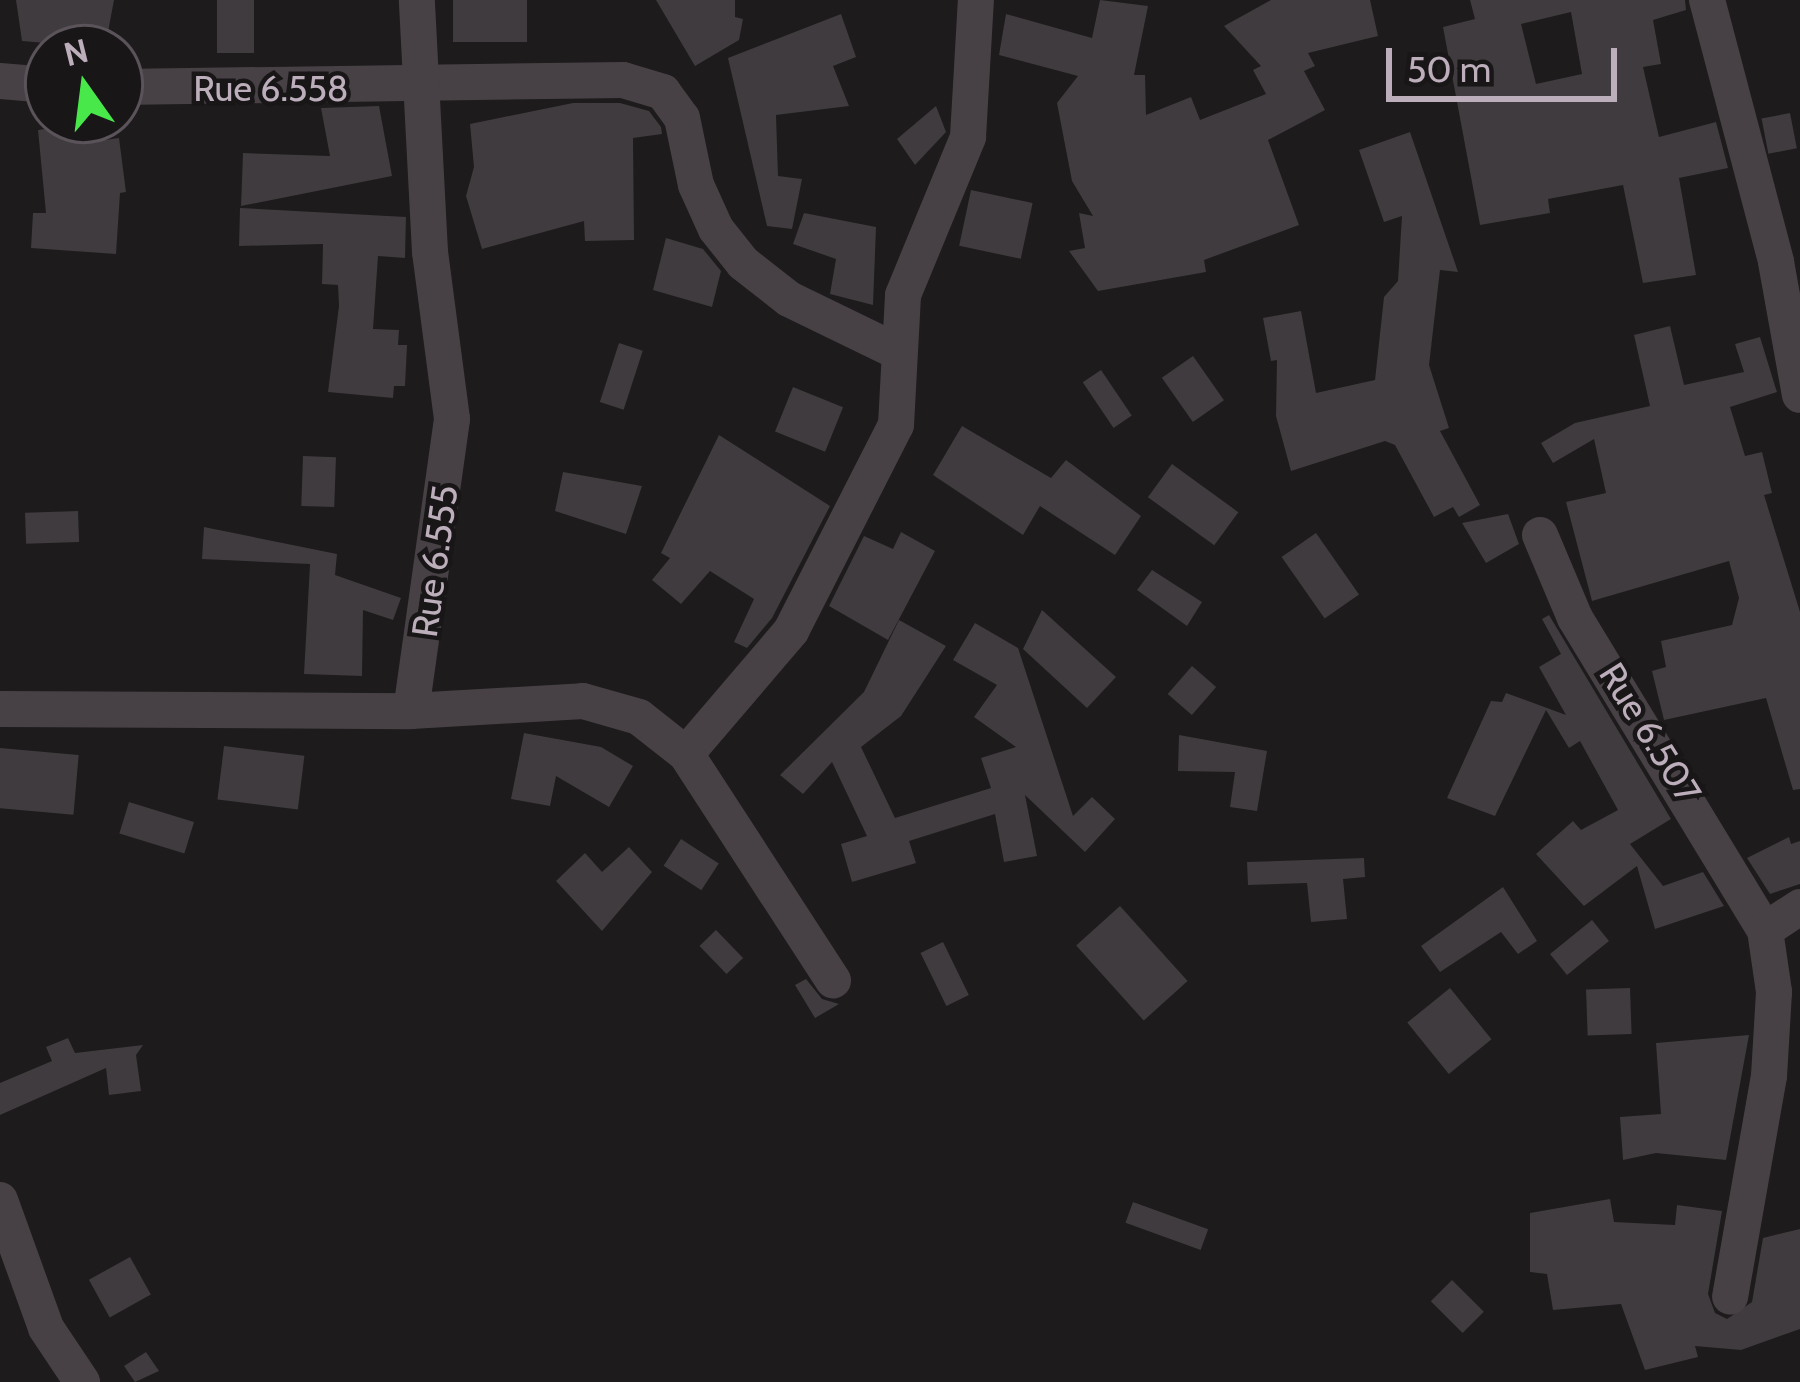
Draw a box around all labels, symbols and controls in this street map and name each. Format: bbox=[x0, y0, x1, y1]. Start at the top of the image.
north arrow bbox=[24, 24, 144, 144]
scale bar bbox=[1392, 24, 1623, 98]
text: N bbox=[60, 30, 92, 74]
text: 50 m bbox=[1407, 47, 1491, 91]
street label: Rue 6.558 bbox=[193, 67, 349, 111]
street label: Rue 6.555 bbox=[403, 482, 467, 640]
street label: Rue 6.507 bbox=[1590, 655, 1710, 811]

